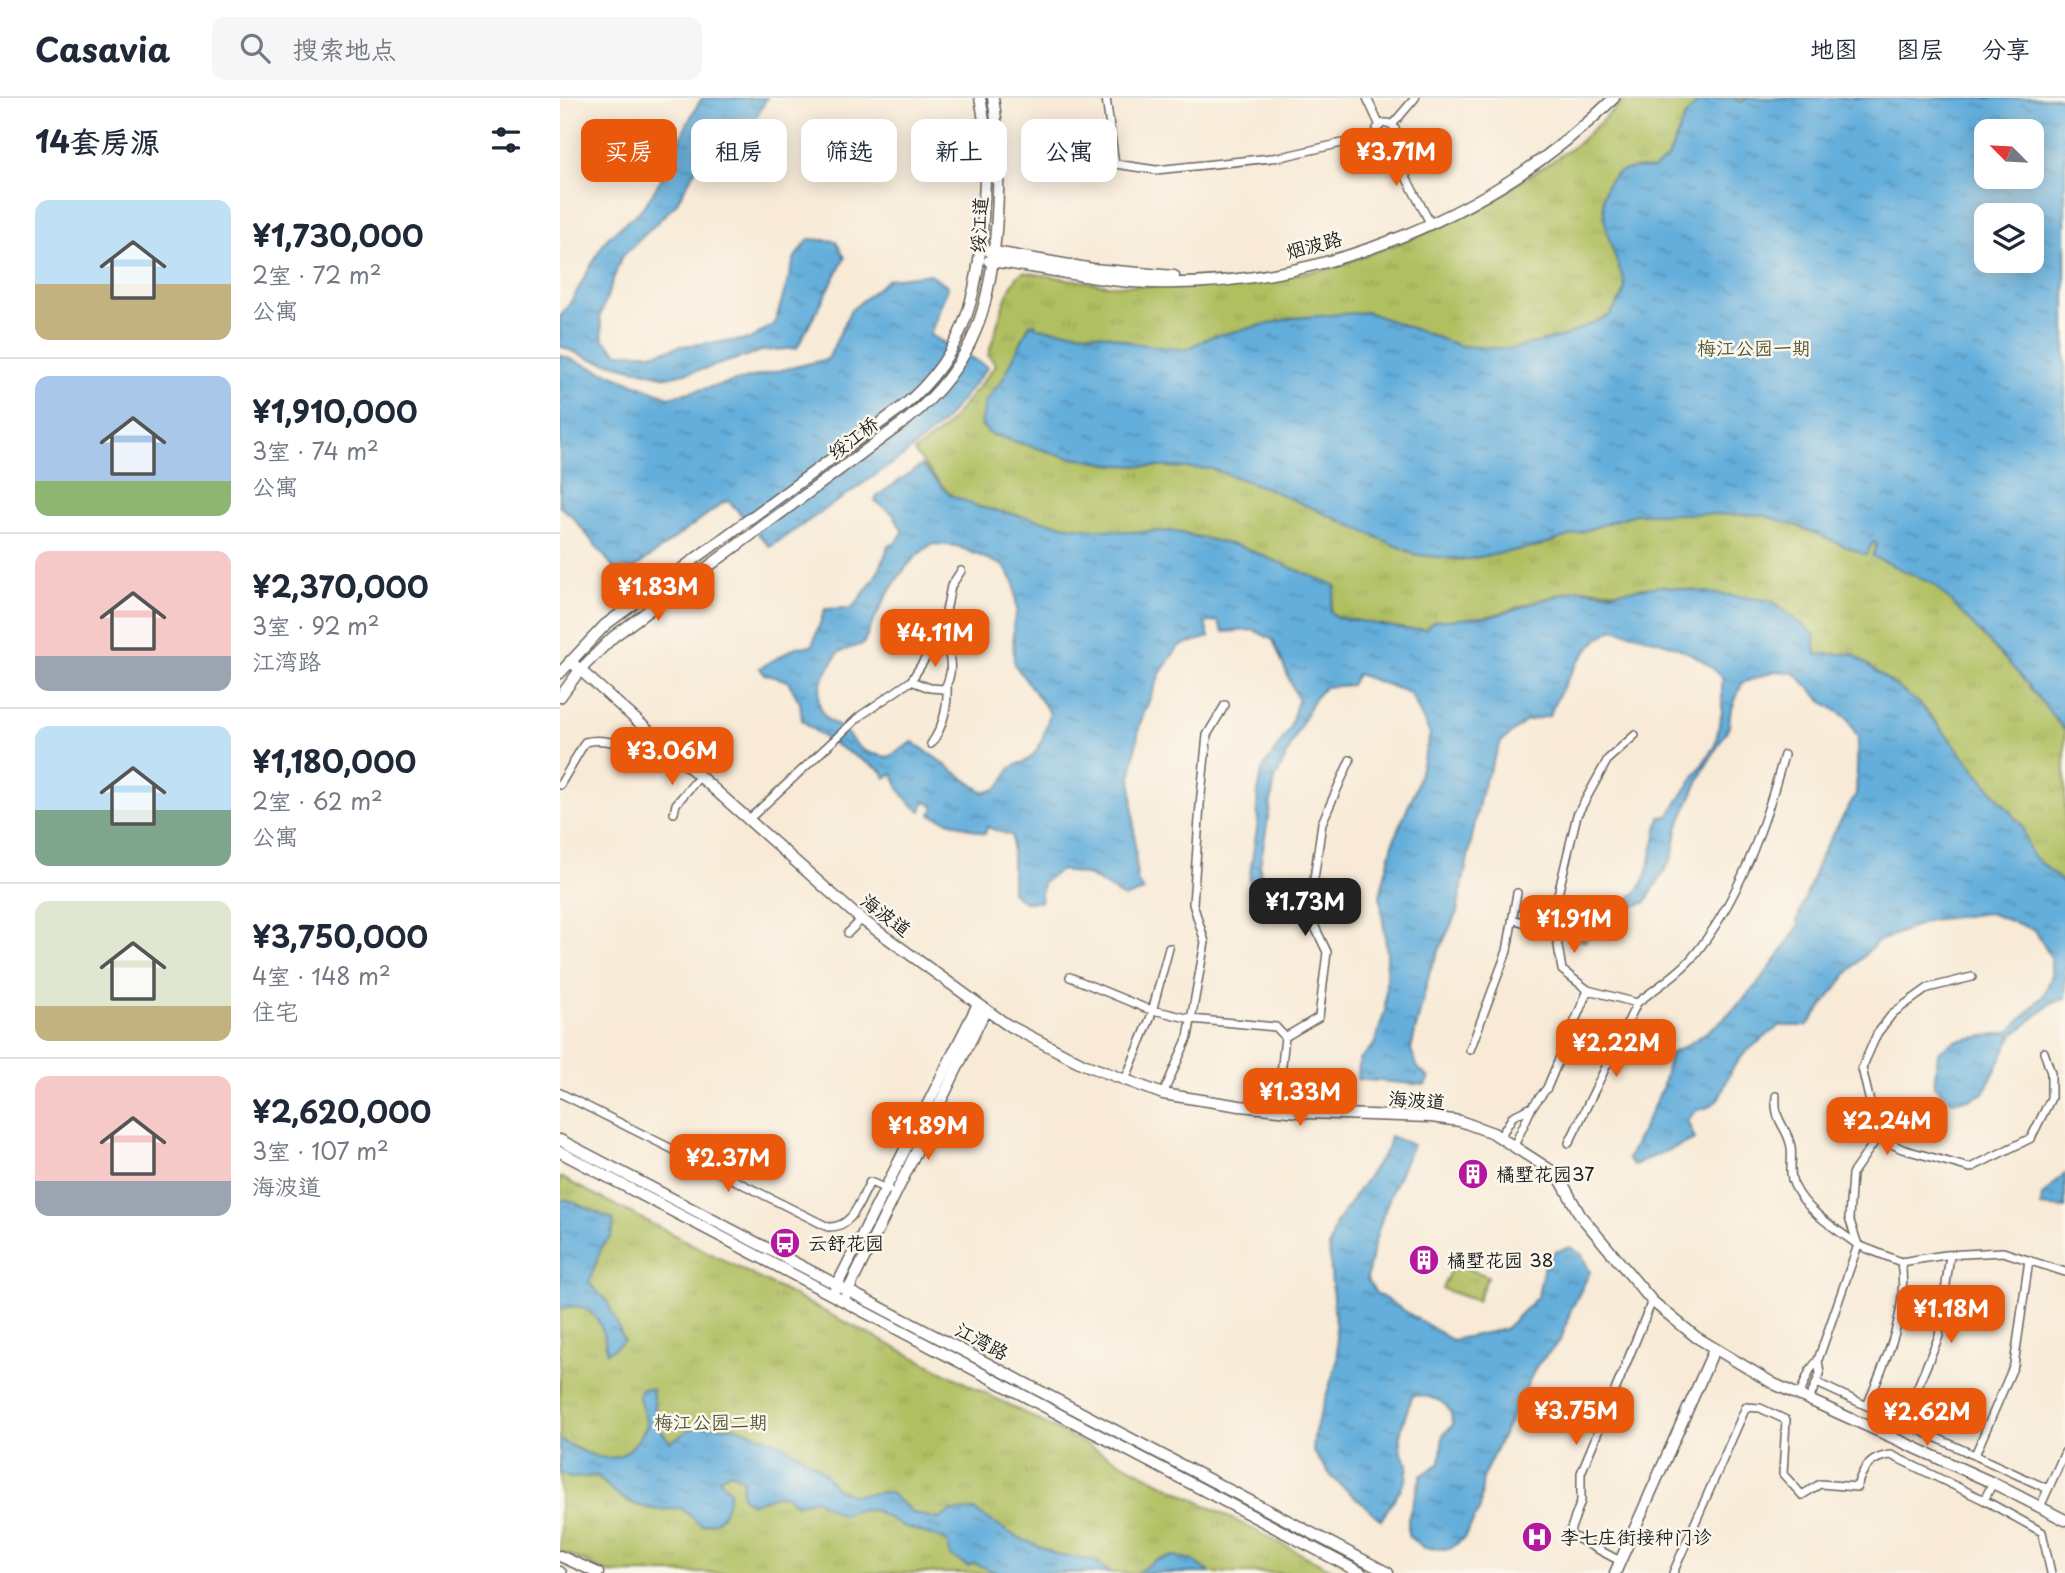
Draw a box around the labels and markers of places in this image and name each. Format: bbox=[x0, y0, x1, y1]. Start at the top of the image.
pin: ¥3.71M bbox=[1339, 129, 1453, 188]
pin: ¥1.83M bbox=[601, 564, 715, 623]
pin: ¥4.11M bbox=[878, 610, 992, 669]
pin: ¥3.06M bbox=[615, 728, 729, 787]
pin: ¥1.73M bbox=[1248, 878, 1362, 938]
pin: ¥1.91M bbox=[1517, 896, 1631, 955]
pin: ¥2.22M bbox=[1559, 1020, 1673, 1079]
pin: ¥1.33M bbox=[1243, 1068, 1357, 1128]
pin: ¥2.24M bbox=[1830, 1098, 1944, 1157]
pin: ¥1.89M bbox=[871, 1102, 985, 1162]
pin: ¥2.37M bbox=[671, 1134, 785, 1194]
building icon: 橘墅花园37 bbox=[1456, 1157, 1490, 1191]
place label: 橘墅花园37 bbox=[1496, 1159, 1594, 1187]
bus stop icon: 云舒花园 bbox=[768, 1226, 802, 1260]
place label: 云舒花园 bbox=[808, 1228, 884, 1256]
building icon: 橘墅花园 38 bbox=[1407, 1243, 1441, 1277]
place label: 橘墅花园 38 bbox=[1447, 1245, 1554, 1273]
pin: ¥1.18M bbox=[1894, 1286, 2008, 1345]
pin: ¥3.75M bbox=[1519, 1388, 1633, 1447]
pin: ¥2.62M bbox=[1870, 1388, 1984, 1448]
hospital icon: 李七庄街接种门诊 bbox=[1520, 1520, 1554, 1554]
place label: 李七庄街接种门诊 bbox=[1560, 1522, 1712, 1550]

